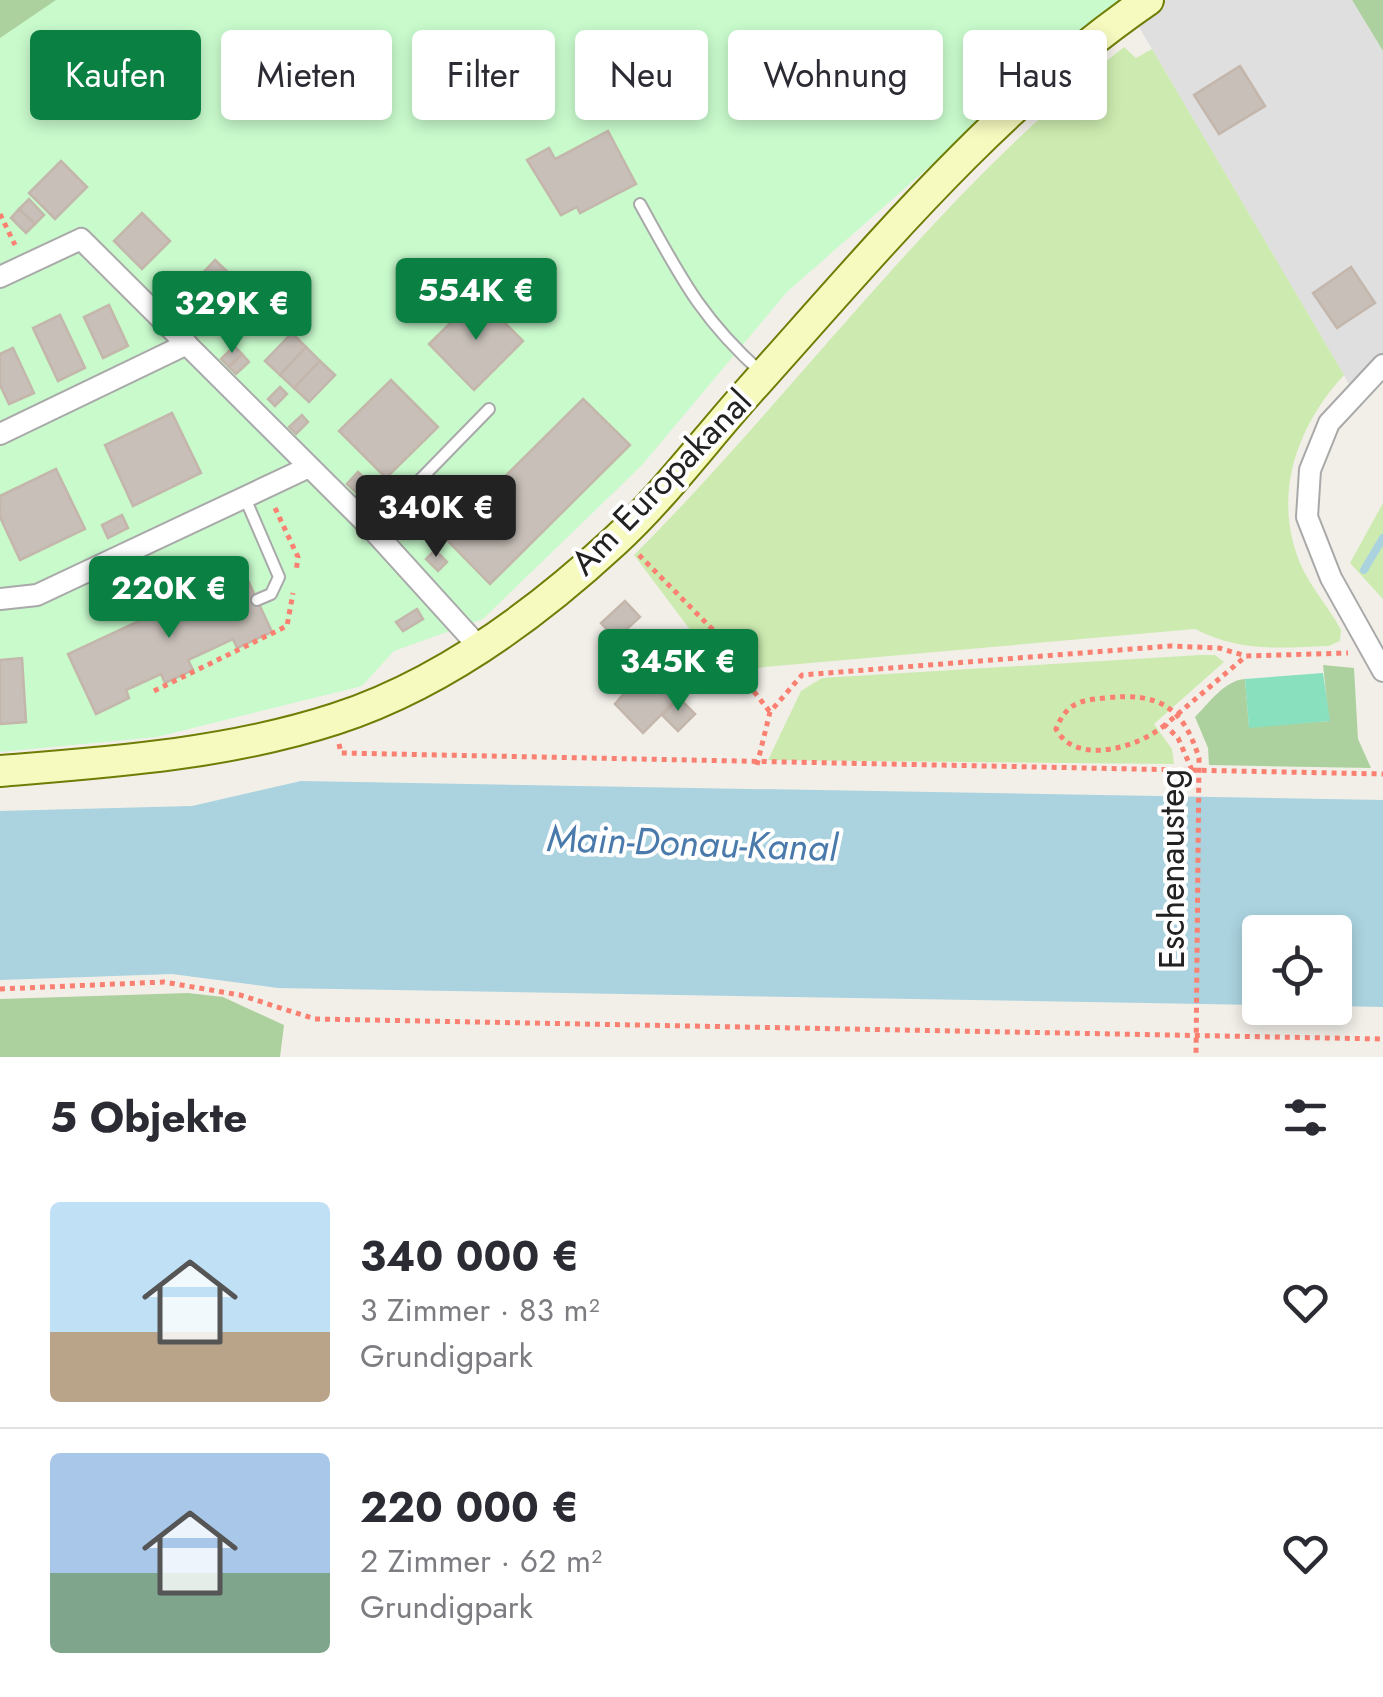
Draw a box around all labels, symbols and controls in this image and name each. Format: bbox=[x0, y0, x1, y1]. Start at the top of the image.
chip: Kaufen bbox=[30, 30, 201, 120]
chip: Mieten bbox=[221, 30, 392, 120]
chip: Filter bbox=[412, 30, 555, 120]
chip: Neu bbox=[575, 30, 708, 120]
chip: Wohnung bbox=[728, 30, 943, 120]
chip: Haus bbox=[963, 30, 1107, 120]
pin: 554K € bbox=[395, 258, 557, 343]
text: 554K € bbox=[418, 267, 534, 313]
pin: 329K € bbox=[151, 271, 313, 356]
text: 329K € bbox=[174, 280, 290, 326]
street label: Am Europakanal bbox=[559, 378, 763, 586]
pin: 340K € bbox=[355, 475, 517, 560]
text: 340K € bbox=[378, 484, 494, 530]
pin: 220K € bbox=[88, 556, 250, 641]
text: 220K € bbox=[111, 565, 227, 611]
pin: 345K € bbox=[597, 629, 759, 714]
text: 345K € bbox=[620, 638, 736, 684]
street label: Eschenausteg bbox=[1147, 769, 1197, 969]
water label: Main-Donau-Kanal bbox=[546, 810, 840, 875]
map controls bbox=[1242, 915, 1352, 1025]
button: locate bbox=[1242, 915, 1352, 1025]
text: 5 Objekte bbox=[50, 1087, 247, 1148]
icon: filters bbox=[1278, 1090, 1333, 1145]
text: 340 000 € bbox=[360, 1226, 579, 1287]
icon: home bbox=[130, 1242, 250, 1362]
icon: heart bbox=[1278, 1275, 1333, 1330]
text: 3 Zimmer · 83 m² bbox=[360, 1287, 600, 1333]
text: Grundigpark bbox=[360, 1333, 533, 1379]
text: 220 000 € bbox=[360, 1477, 579, 1538]
icon: home bbox=[130, 1493, 250, 1613]
icon: heart bbox=[1278, 1526, 1333, 1581]
text: 2 Zimmer · 62 m² bbox=[360, 1538, 602, 1584]
text: Grundigpark bbox=[360, 1584, 533, 1630]

